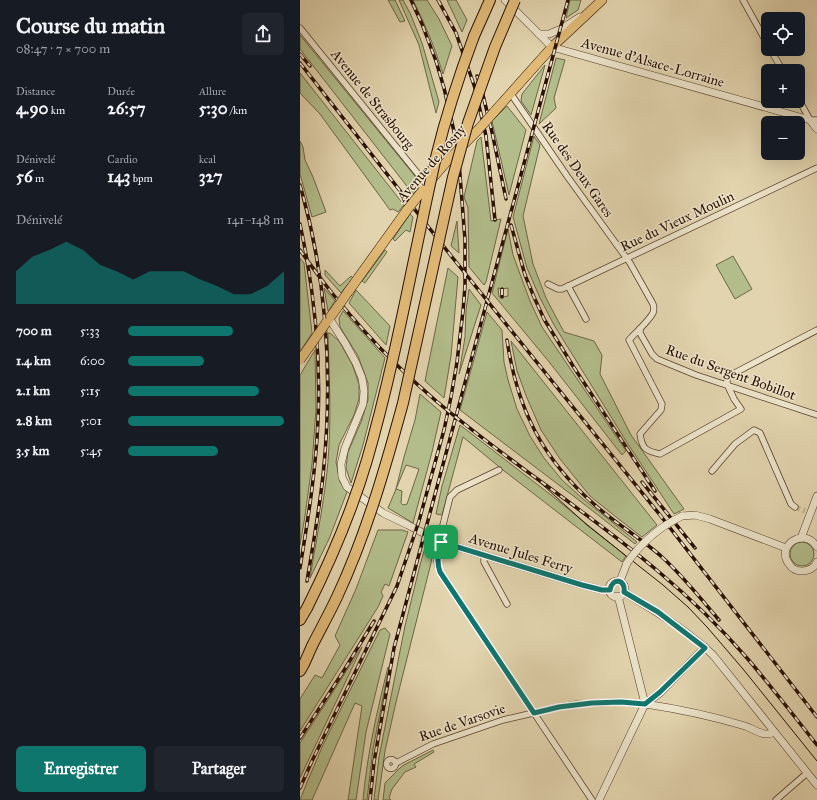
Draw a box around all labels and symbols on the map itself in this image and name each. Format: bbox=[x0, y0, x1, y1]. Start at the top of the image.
street label: Avenue d'Alsace-Lorraine bbox=[579, 34, 726, 91]
street label: Avenue de Strasbourg bbox=[327, 45, 418, 153]
street label: Rue des Deux Gares bbox=[538, 118, 617, 220]
street label: Avenue de Rosny bbox=[393, 121, 470, 206]
street label: Rue du Vieux Moulin bbox=[618, 187, 737, 255]
street label: Rue du Sergent Bobillot bbox=[663, 341, 798, 404]
pin bbox=[424, 525, 458, 559]
street label: Avenue Jules Ferry bbox=[466, 529, 575, 578]
street label: Rue de Varsovie bbox=[417, 700, 508, 745]

